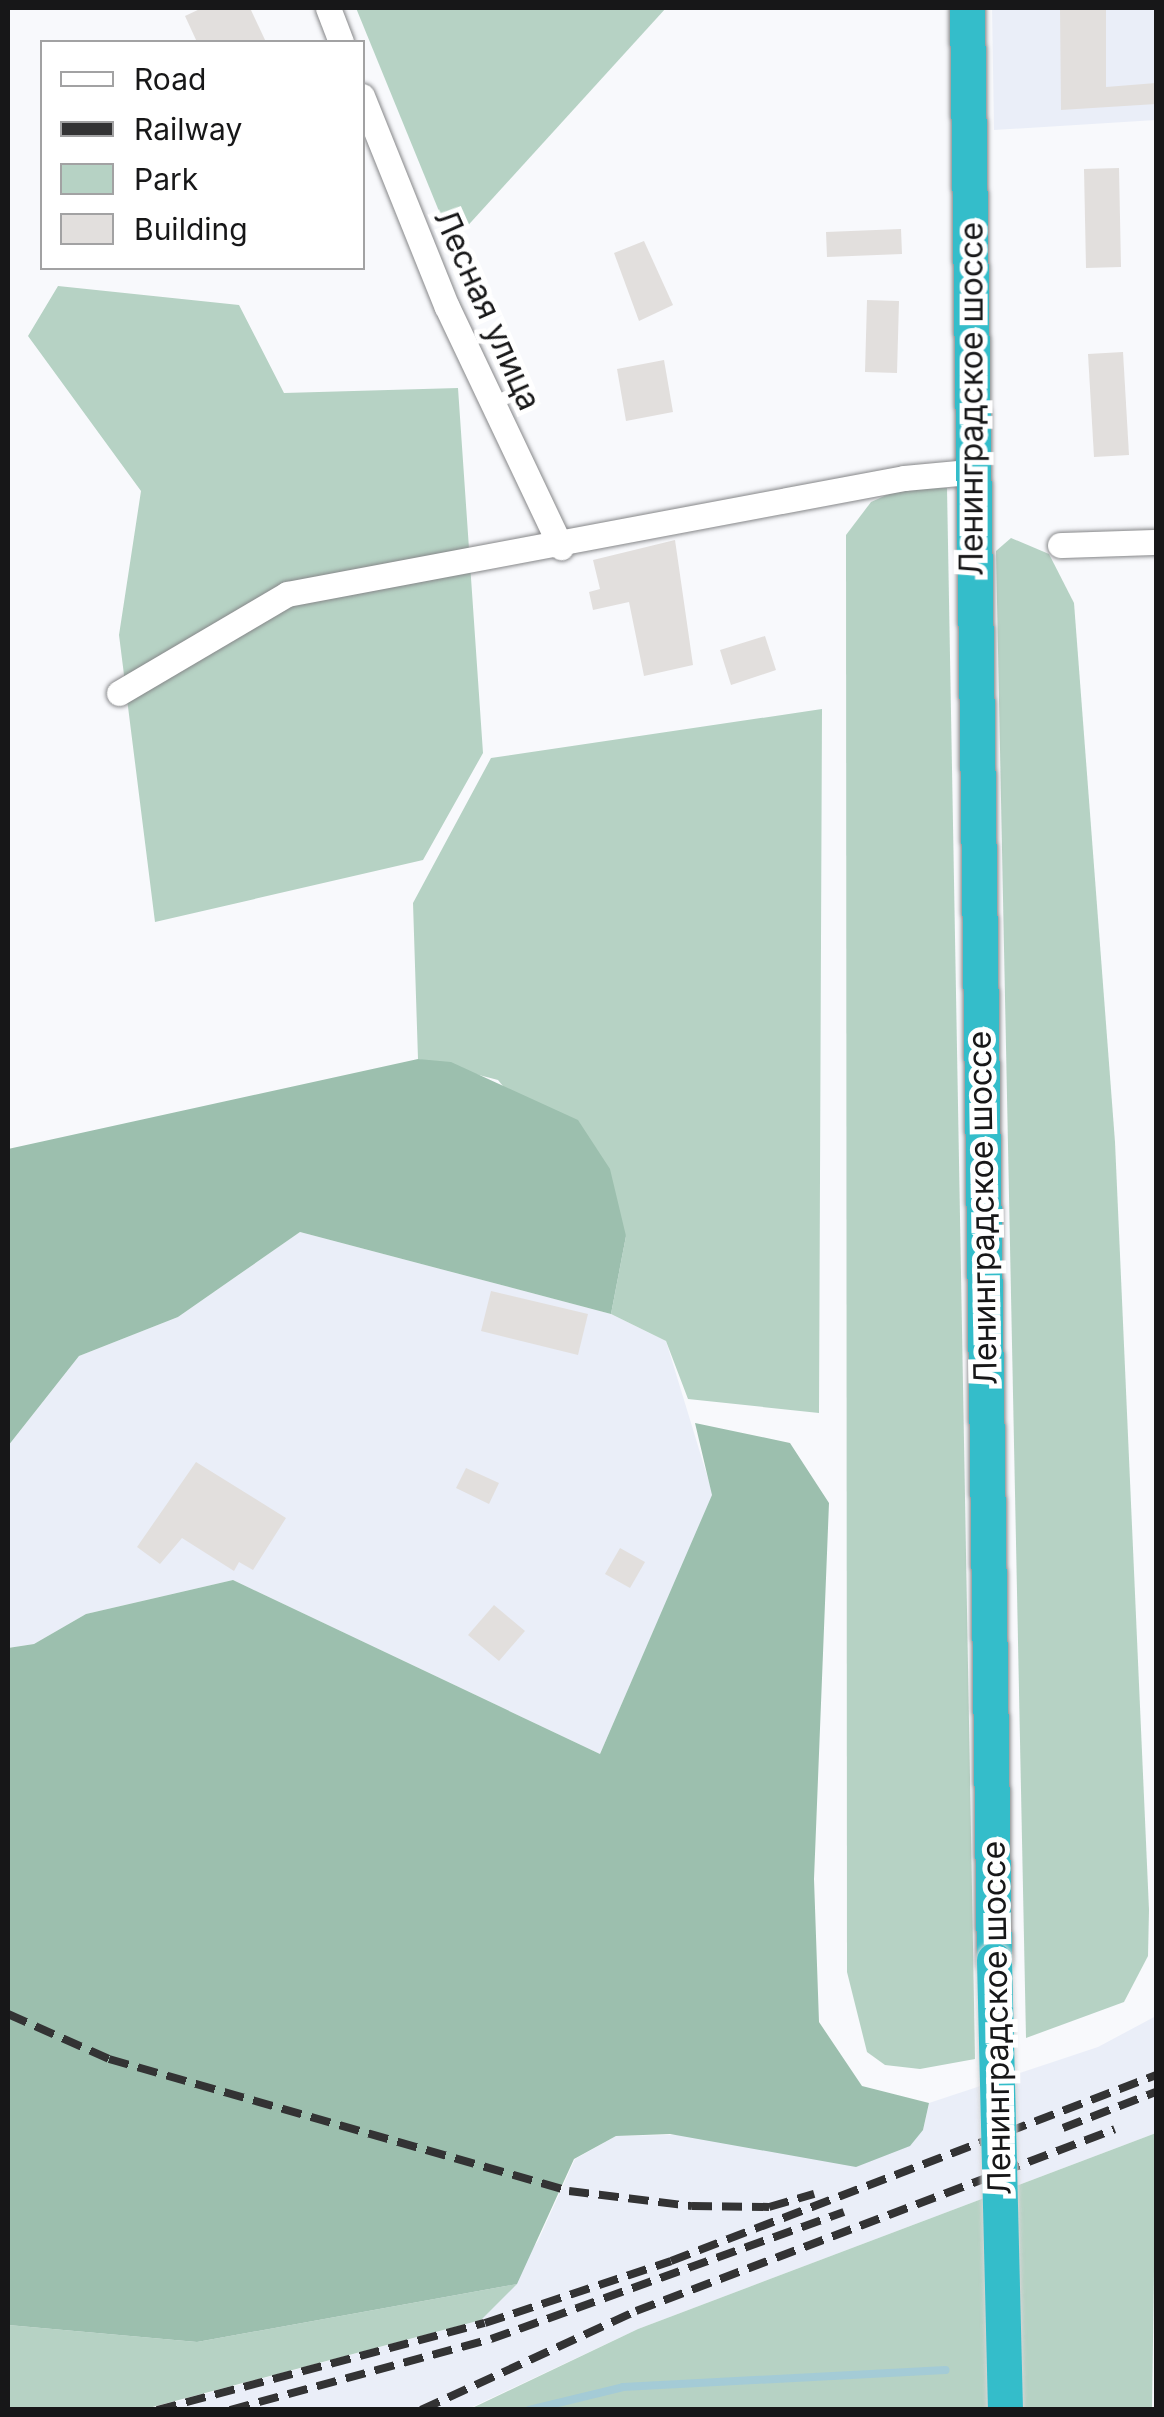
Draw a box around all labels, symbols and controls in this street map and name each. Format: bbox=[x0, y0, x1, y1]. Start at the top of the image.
legend bbox=[40, 40, 365, 270]
text: Road bbox=[134, 61, 206, 97]
text: Railway bbox=[134, 111, 242, 147]
text: Park bbox=[134, 161, 198, 197]
street label: Лесная улица bbox=[426, 204, 548, 416]
text: Building bbox=[134, 211, 248, 247]
street label: Ленинградское шоссе bbox=[953, 222, 991, 576]
street label: Ленинградское шоссе bbox=[961, 1031, 1005, 1385]
street label: Ленинградское шоссе bbox=[975, 1841, 1019, 2195]

